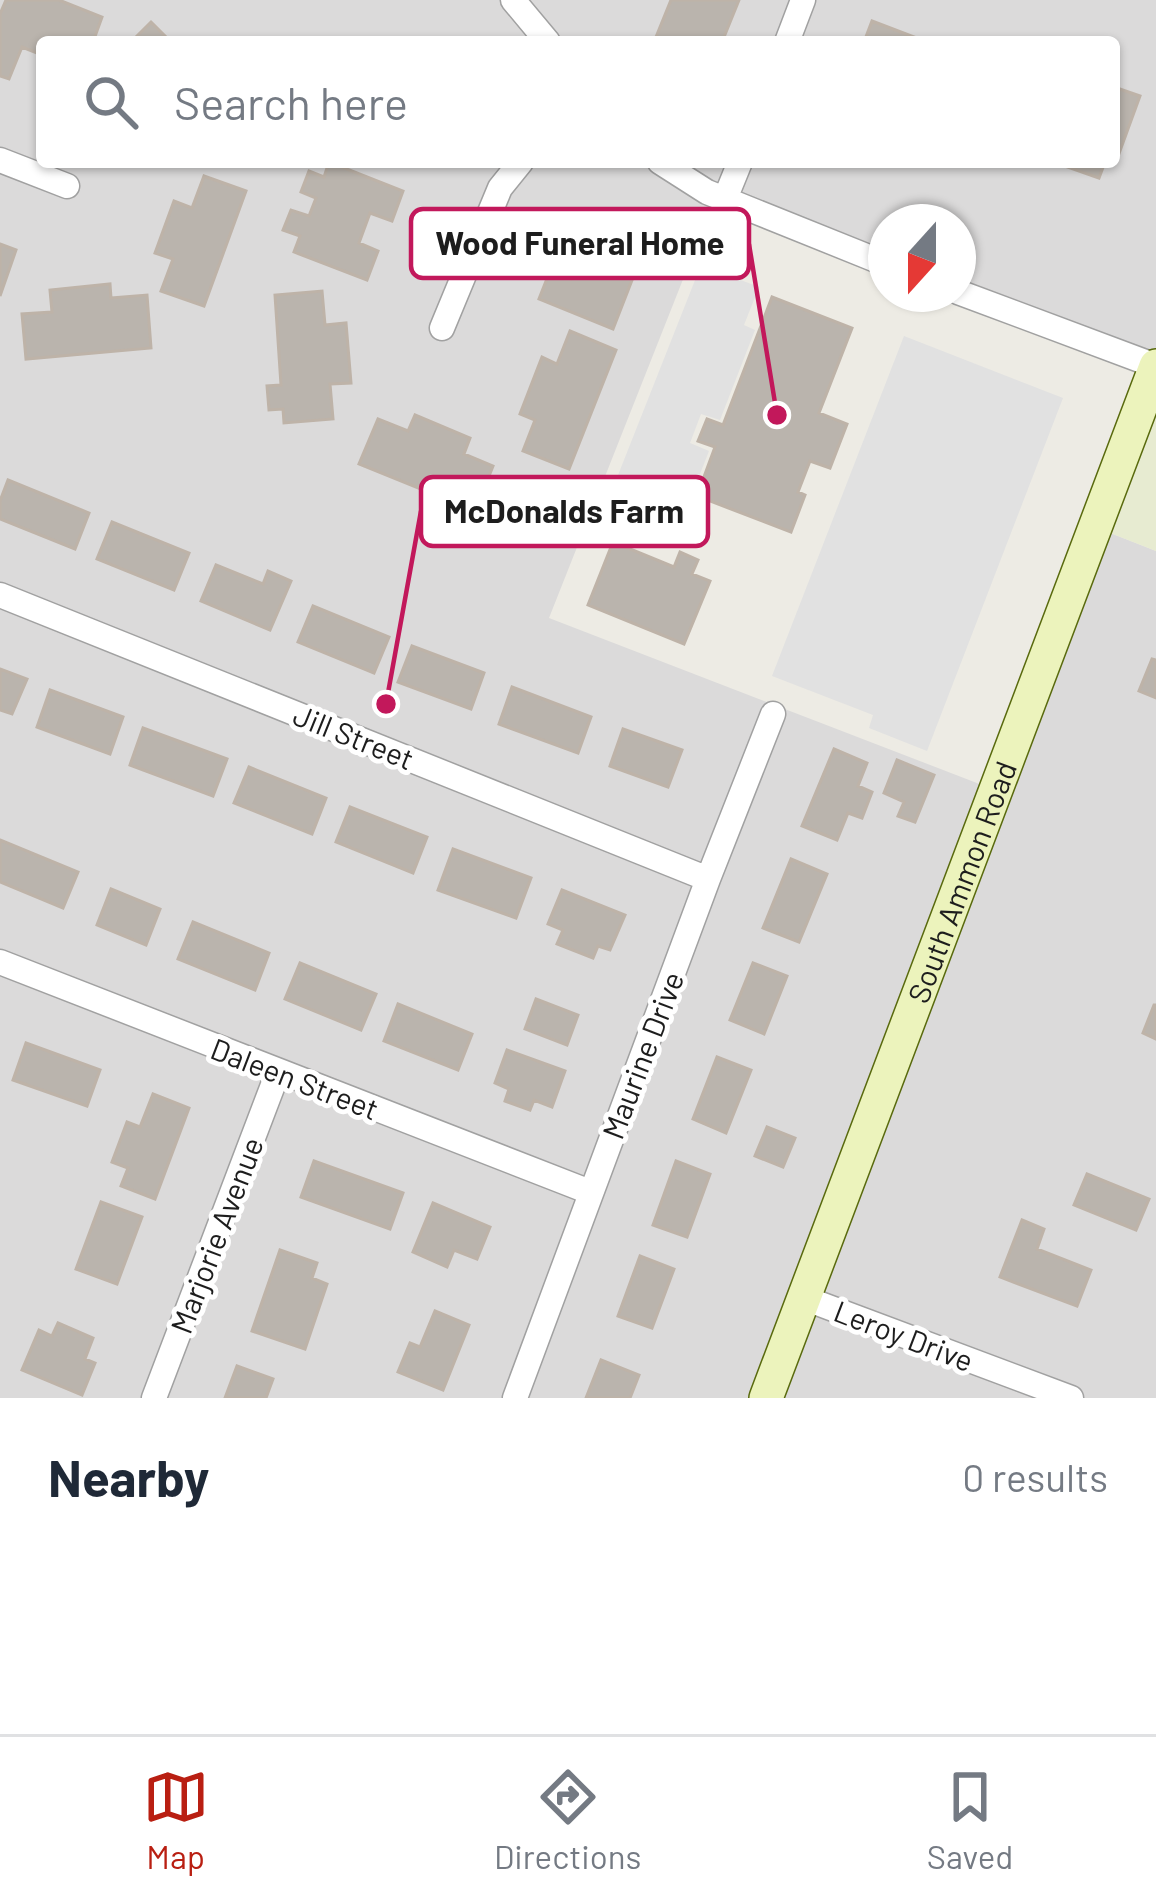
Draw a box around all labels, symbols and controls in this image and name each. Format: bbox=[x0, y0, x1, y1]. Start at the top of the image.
search box bbox=[36, 36, 1120, 168]
icon: search bbox=[78, 69, 144, 135]
text: Search here bbox=[174, 75, 408, 129]
north arrow bbox=[868, 204, 976, 312]
callout: Wood Funeral Home bbox=[411, 209, 749, 278]
text: Wood Funeral Home bbox=[435, 222, 725, 262]
callout: McDonalds Farm bbox=[421, 477, 708, 546]
text: McDonalds Farm bbox=[444, 490, 684, 530]
street label: Jill Street bbox=[289, 696, 419, 776]
street label: South Ammon Road bbox=[899, 756, 1023, 1008]
street label: Maurine Drive bbox=[594, 966, 690, 1144]
street label: Daleen Street bbox=[206, 1030, 384, 1126]
street label: Marjorie Avenue bbox=[162, 1132, 270, 1338]
street label: Leroy Drive bbox=[829, 1292, 979, 1378]
text: Nearby bbox=[48, 1446, 209, 1507]
text: 0 results bbox=[962, 1453, 1108, 1500]
tab: Map bbox=[143, 1764, 209, 1876]
tab: Directions bbox=[494, 1764, 641, 1876]
tab: Saved bbox=[927, 1764, 1013, 1876]

